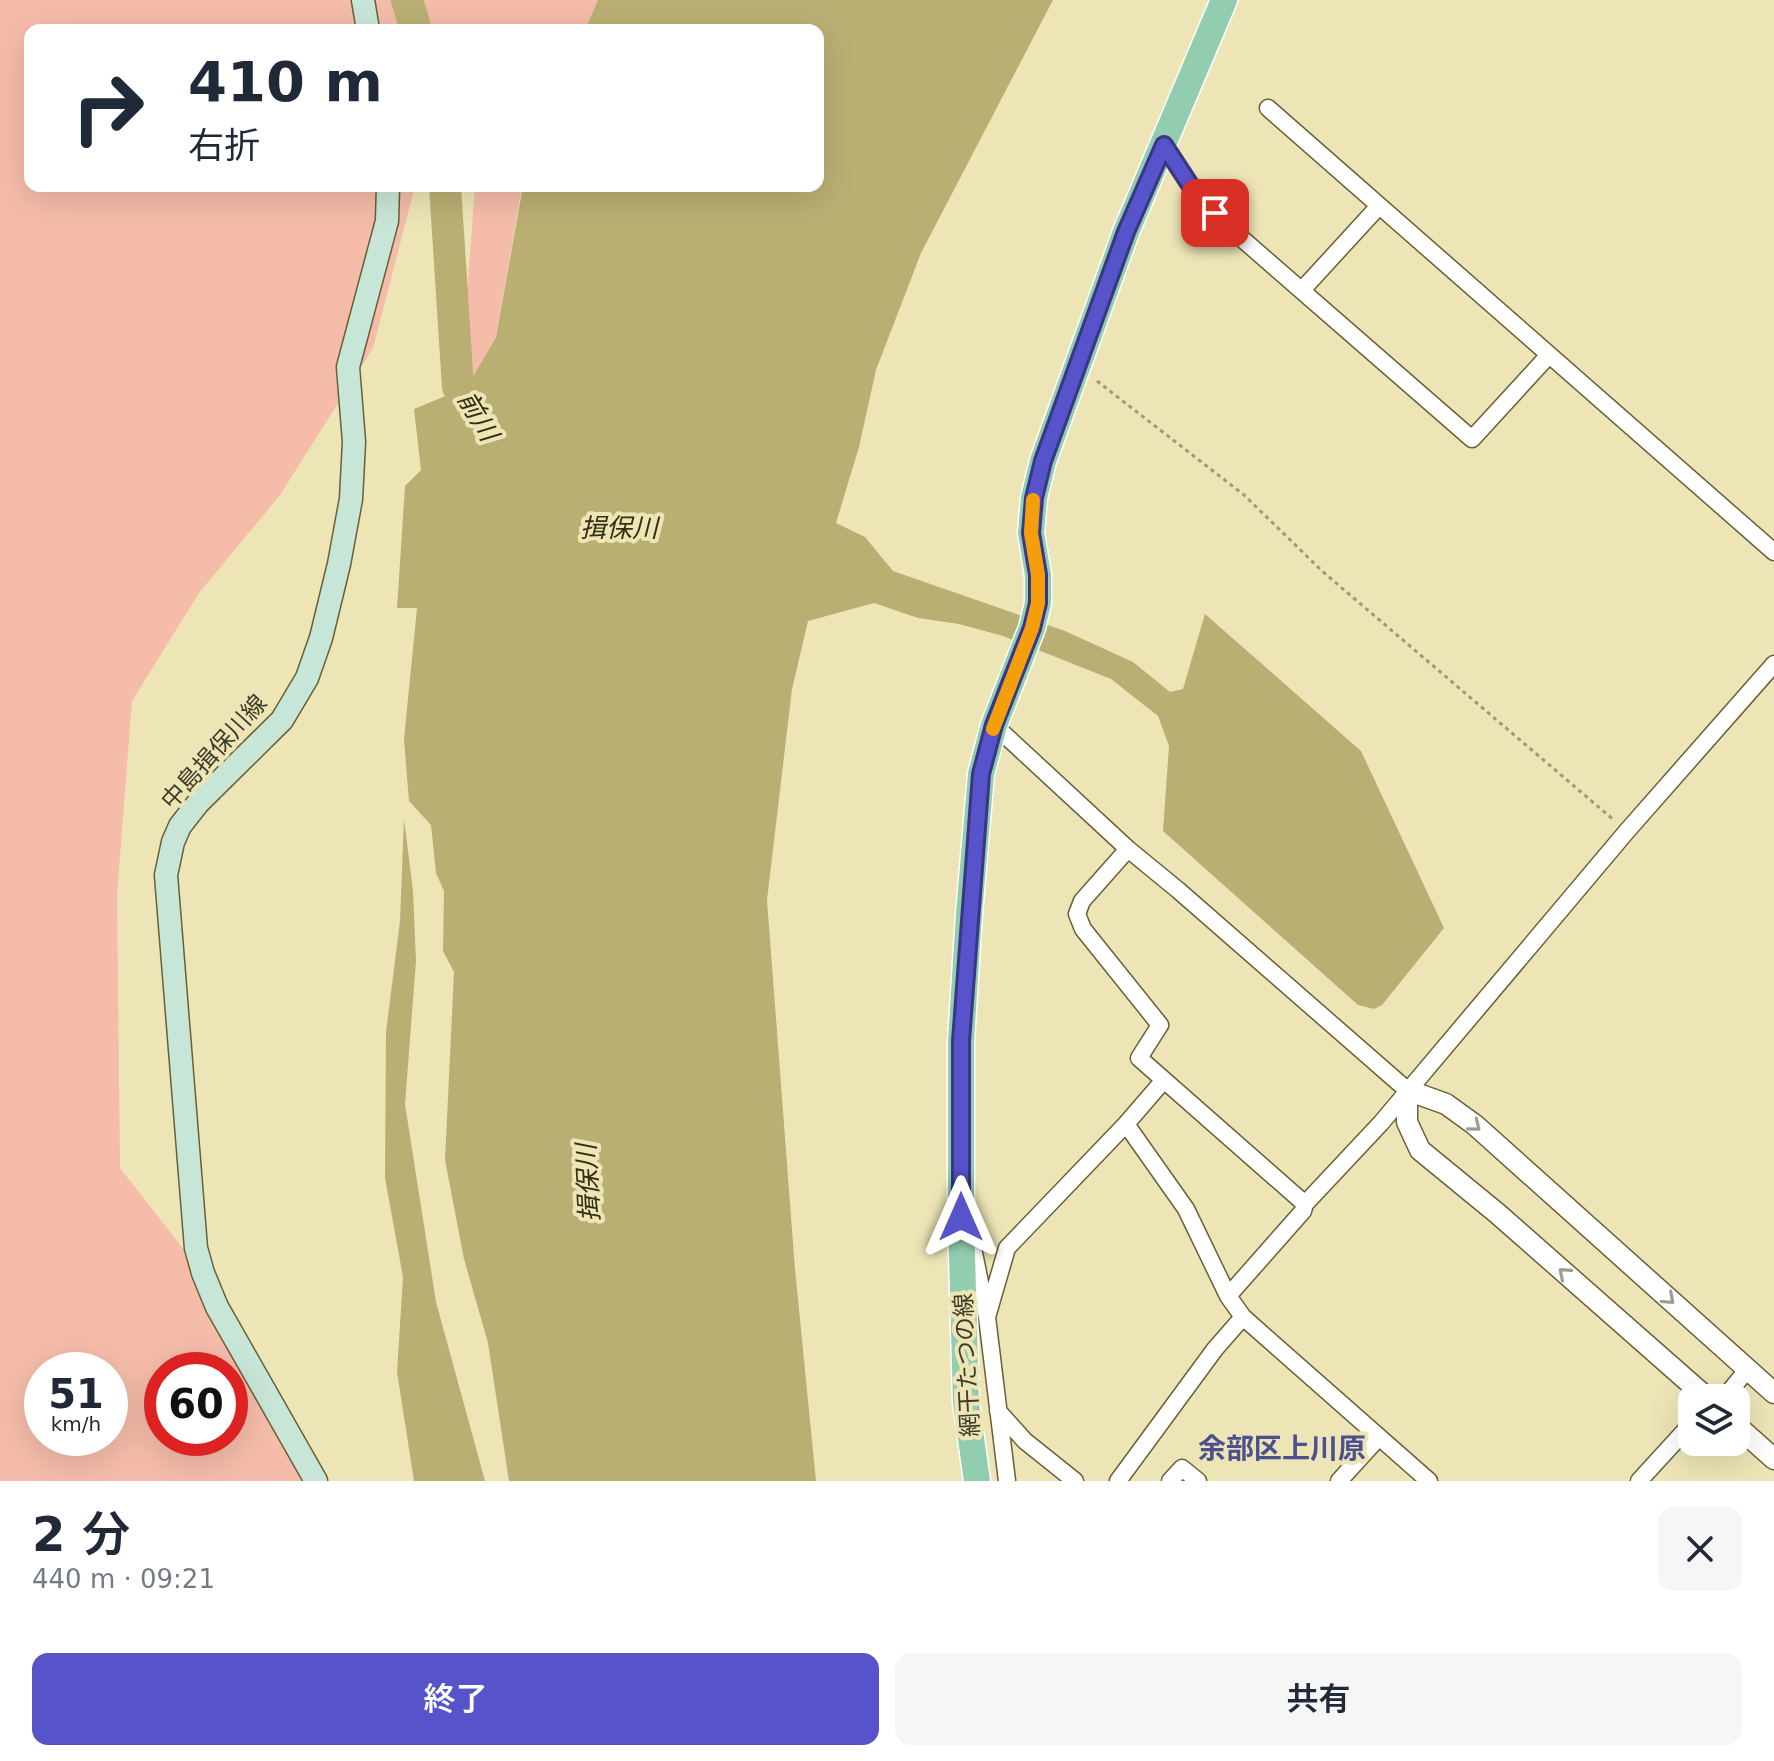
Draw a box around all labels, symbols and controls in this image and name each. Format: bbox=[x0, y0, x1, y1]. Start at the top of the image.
text: 410 m bbox=[188, 49, 383, 114]
icon: right bbox=[56, 56, 160, 160]
text: 右折 bbox=[188, 125, 260, 166]
pin bbox=[1181, 179, 1249, 247]
icon: arrive bbox=[1193, 191, 1237, 235]
water label: 前川 bbox=[452, 386, 506, 449]
water label: 揖保川 bbox=[580, 513, 661, 543]
street label: 中島揖保川線 bbox=[155, 689, 273, 815]
one-way arrow bbox=[1466, 1116, 1480, 1131]
water label: 揖保川 bbox=[571, 1140, 605, 1223]
position arrow bbox=[919, 1175, 1003, 1259]
one-way arrow bbox=[1559, 1268, 1574, 1283]
one-way arrow bbox=[1659, 1290, 1674, 1304]
street label: 網干たつの線 bbox=[949, 1292, 985, 1438]
speed limit sign: 60 bbox=[144, 1352, 248, 1456]
text: 51 bbox=[48, 1371, 104, 1417]
map controls bbox=[1678, 1384, 1750, 1456]
button: layers bbox=[1678, 1384, 1750, 1456]
text: km/h bbox=[51, 1412, 101, 1436]
district label: 余部区上川原 bbox=[1198, 1432, 1366, 1465]
text: 2 分 bbox=[32, 1506, 130, 1562]
button: close bbox=[1658, 1507, 1742, 1591]
text: 440 m · 09:21 bbox=[32, 1564, 215, 1594]
button: 終了 bbox=[32, 1653, 879, 1745]
button: 共有 bbox=[895, 1653, 1742, 1745]

